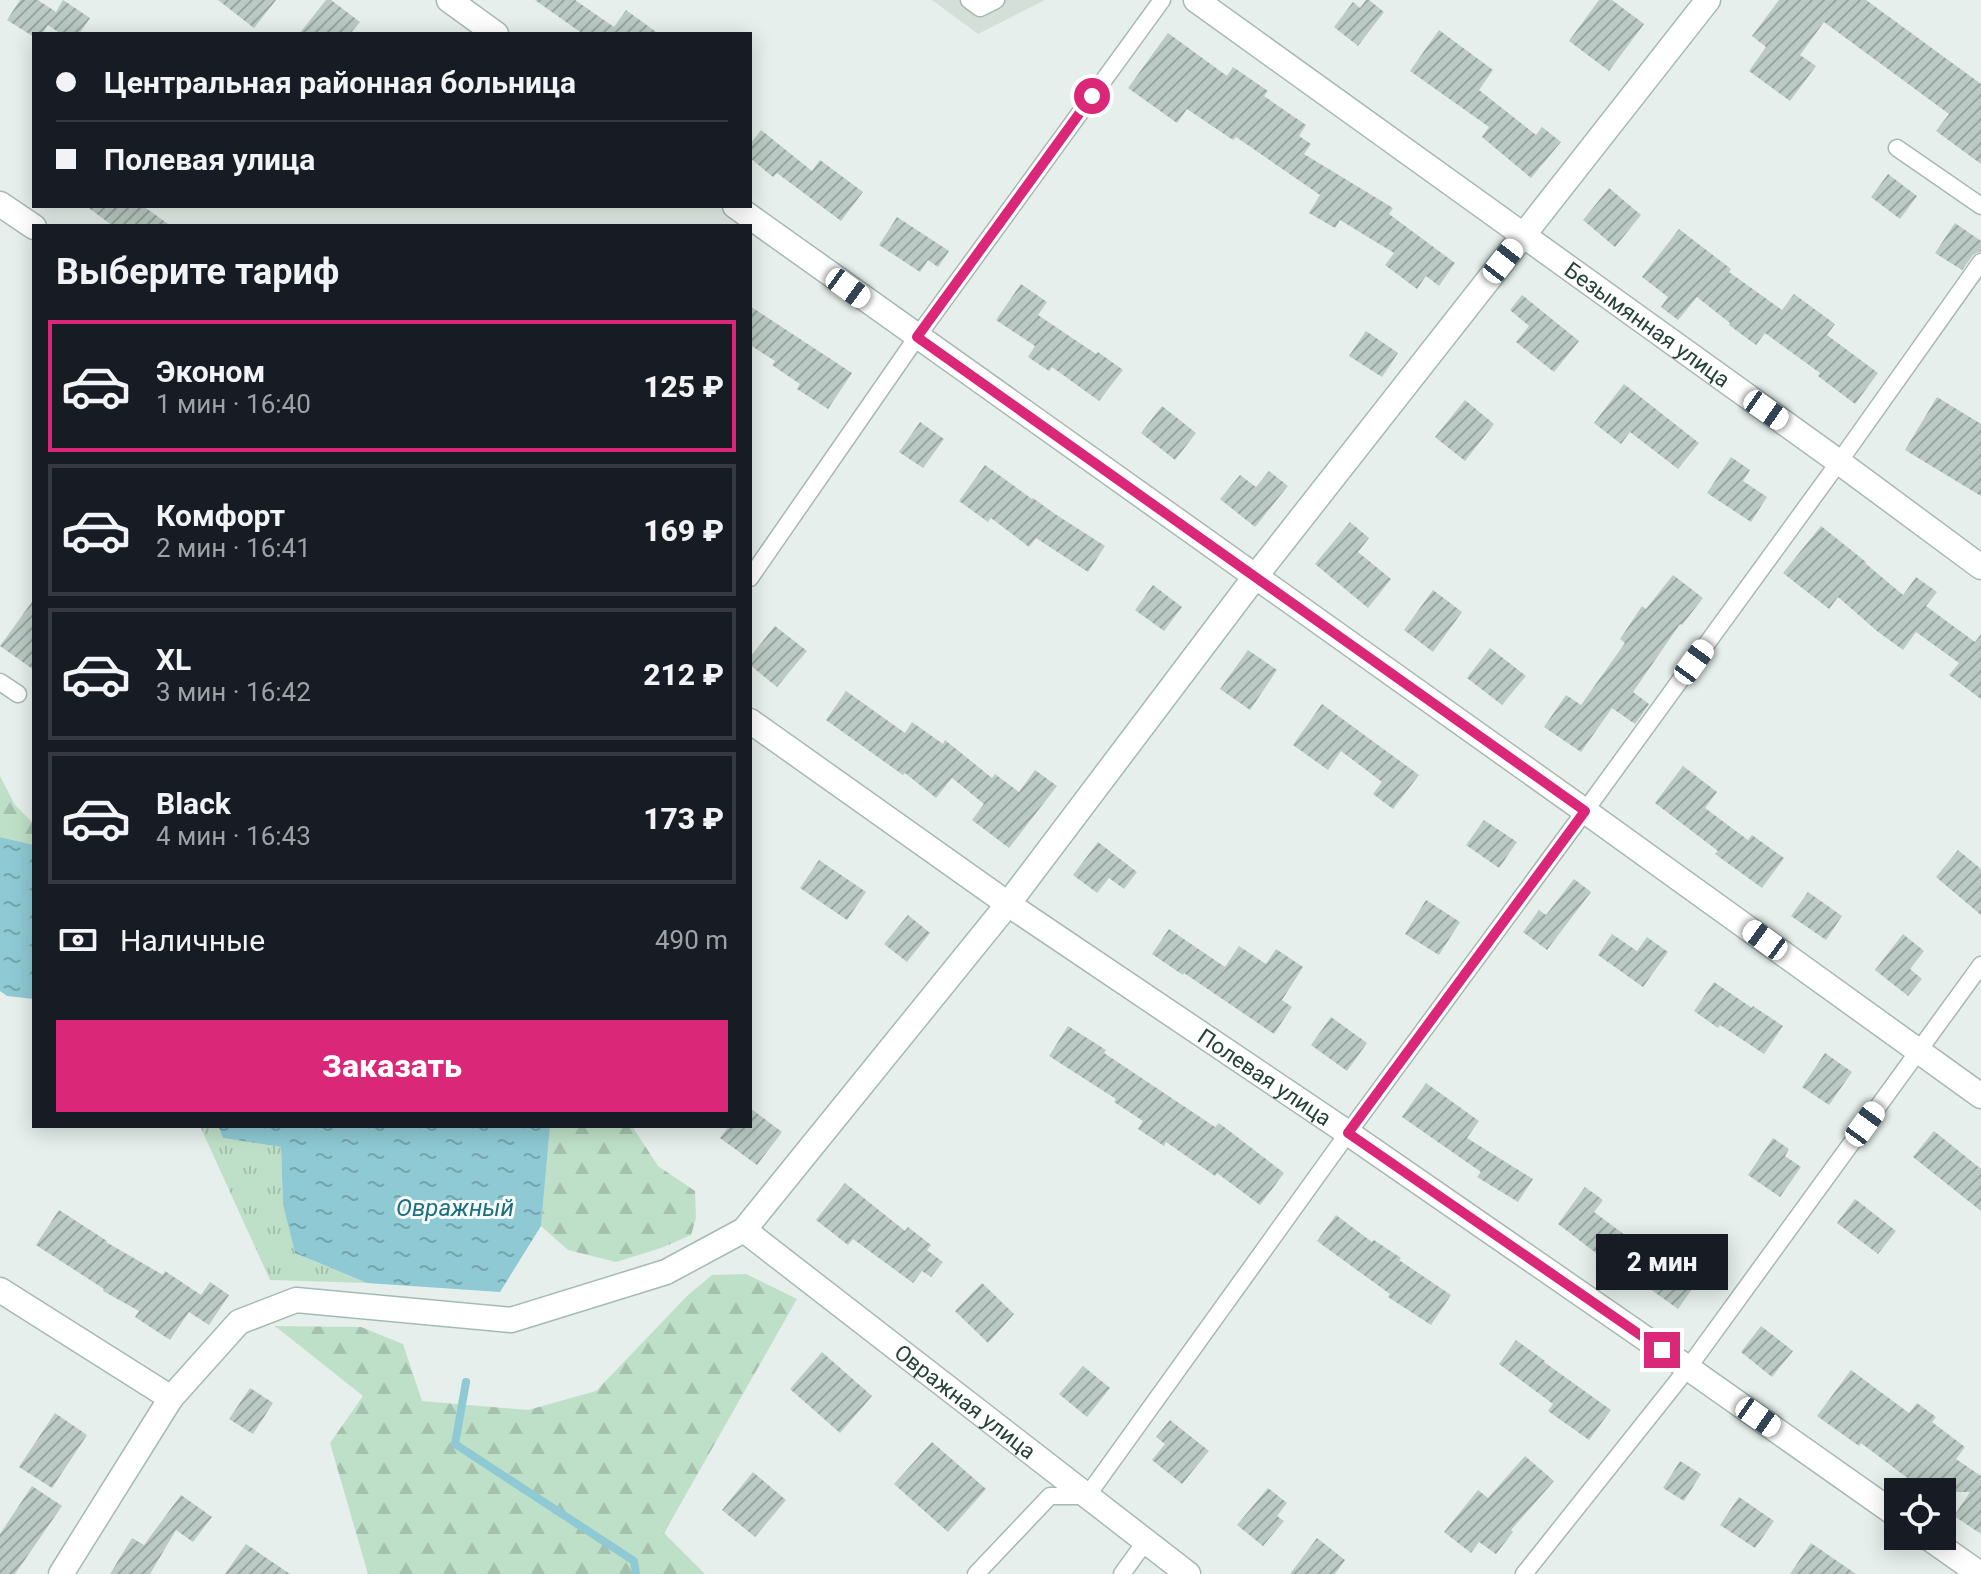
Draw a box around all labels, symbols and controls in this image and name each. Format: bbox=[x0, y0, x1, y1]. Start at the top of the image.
text: Центральная районная больница bbox=[104, 65, 576, 100]
route start bbox=[1074, 78, 1110, 114]
text: Полевая улица bbox=[104, 142, 315, 177]
car bbox=[1479, 235, 1527, 287]
text: Выберите тариф bbox=[56, 251, 339, 293]
street label: Безымянная улица bbox=[1560, 257, 1735, 393]
car bbox=[822, 264, 874, 312]
icon: car bbox=[60, 350, 132, 422]
text: Эконом bbox=[156, 354, 265, 389]
text: 125 ₽ bbox=[643, 369, 724, 404]
car bbox=[1739, 386, 1793, 434]
text: 1 мин · 16:40 bbox=[156, 389, 311, 419]
icon: car bbox=[60, 494, 132, 566]
text: Комфорт bbox=[156, 498, 285, 533]
text: 169 ₽ bbox=[643, 513, 724, 548]
text: 2 мин · 16:41 bbox=[156, 533, 311, 563]
car bbox=[1670, 636, 1718, 688]
icon: car bbox=[60, 638, 132, 710]
text: XL bbox=[156, 642, 191, 677]
text: 212 ₽ bbox=[643, 657, 724, 692]
text: 3 мин · 16:42 bbox=[156, 677, 311, 707]
icon: car bbox=[60, 782, 132, 854]
text: Black bbox=[156, 786, 231, 821]
text: 173 ₽ bbox=[643, 801, 724, 836]
text: 4 мин · 16:43 bbox=[156, 821, 311, 851]
car bbox=[1739, 916, 1791, 964]
icon: cash bbox=[56, 918, 100, 962]
text: Наличные bbox=[120, 923, 265, 958]
text: 490 m bbox=[655, 925, 728, 955]
button: Заказать bbox=[56, 1020, 728, 1112]
street label: Полевая улица bbox=[1193, 1024, 1336, 1131]
car bbox=[1841, 1098, 1889, 1150]
water label: Овражный bbox=[396, 1194, 514, 1222]
callout: 2 мин bbox=[1596, 1234, 1728, 1290]
text: 2 мин bbox=[1627, 1247, 1697, 1277]
route end bbox=[1644, 1332, 1680, 1368]
street label: Овражная улица bbox=[890, 1339, 1040, 1464]
car bbox=[1731, 1393, 1785, 1441]
map controls bbox=[1884, 1478, 1956, 1550]
button: locate bbox=[1884, 1478, 1956, 1550]

